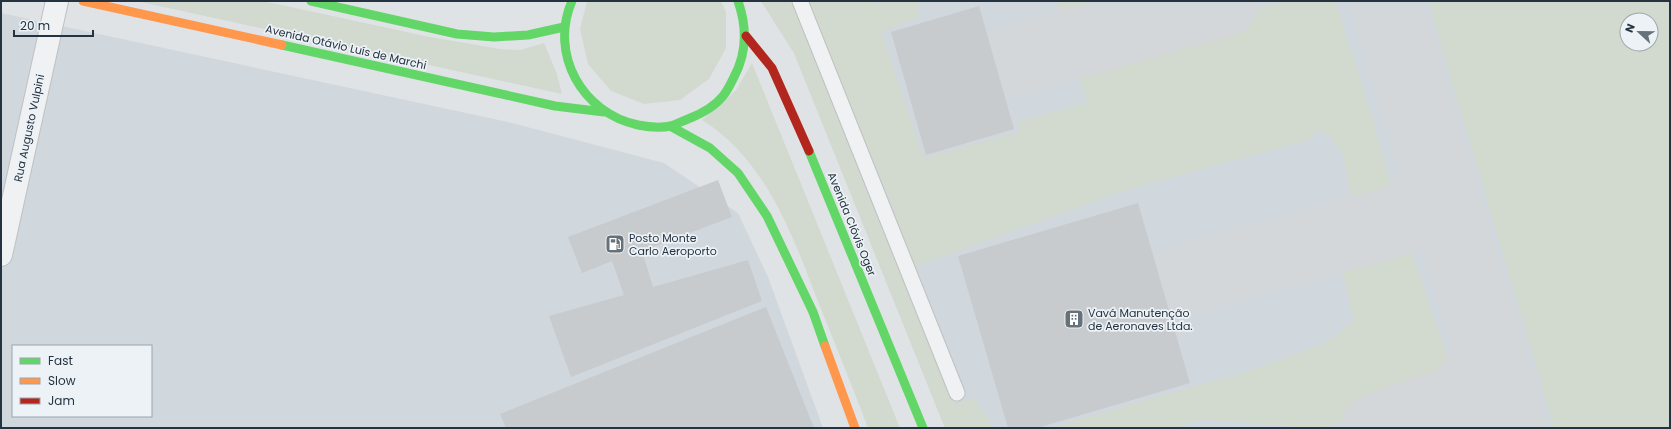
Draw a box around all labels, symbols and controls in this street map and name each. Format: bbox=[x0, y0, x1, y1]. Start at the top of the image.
scale bar bbox=[14, 12, 93, 38]
north arrow bbox=[1619, 12, 1659, 52]
text: 20 m bbox=[20, 17, 50, 34]
street label: Avenida Otávio Luís de Marchi bbox=[264, 21, 428, 73]
text: N bbox=[1621, 21, 1639, 35]
street label: Rua Augusto Vulpini bbox=[10, 72, 48, 183]
street label: Avenida Clóvis Oger bbox=[824, 170, 880, 278]
place label: Posto Monte Carlo Aeroporto bbox=[629, 230, 717, 259]
fuel station icon: Posto Monte Carlo Aeroporto bbox=[604, 233, 626, 255]
place label: Vavá Manutenção de Aeronaves Ltda. bbox=[1088, 305, 1193, 334]
building icon: Vavá Manutenção de Aeronaves Ltda. bbox=[1063, 308, 1085, 330]
legend bbox=[12, 345, 152, 417]
text: Fast bbox=[48, 352, 73, 369]
text: Slow bbox=[48, 372, 76, 389]
text: Jam bbox=[48, 392, 75, 409]

